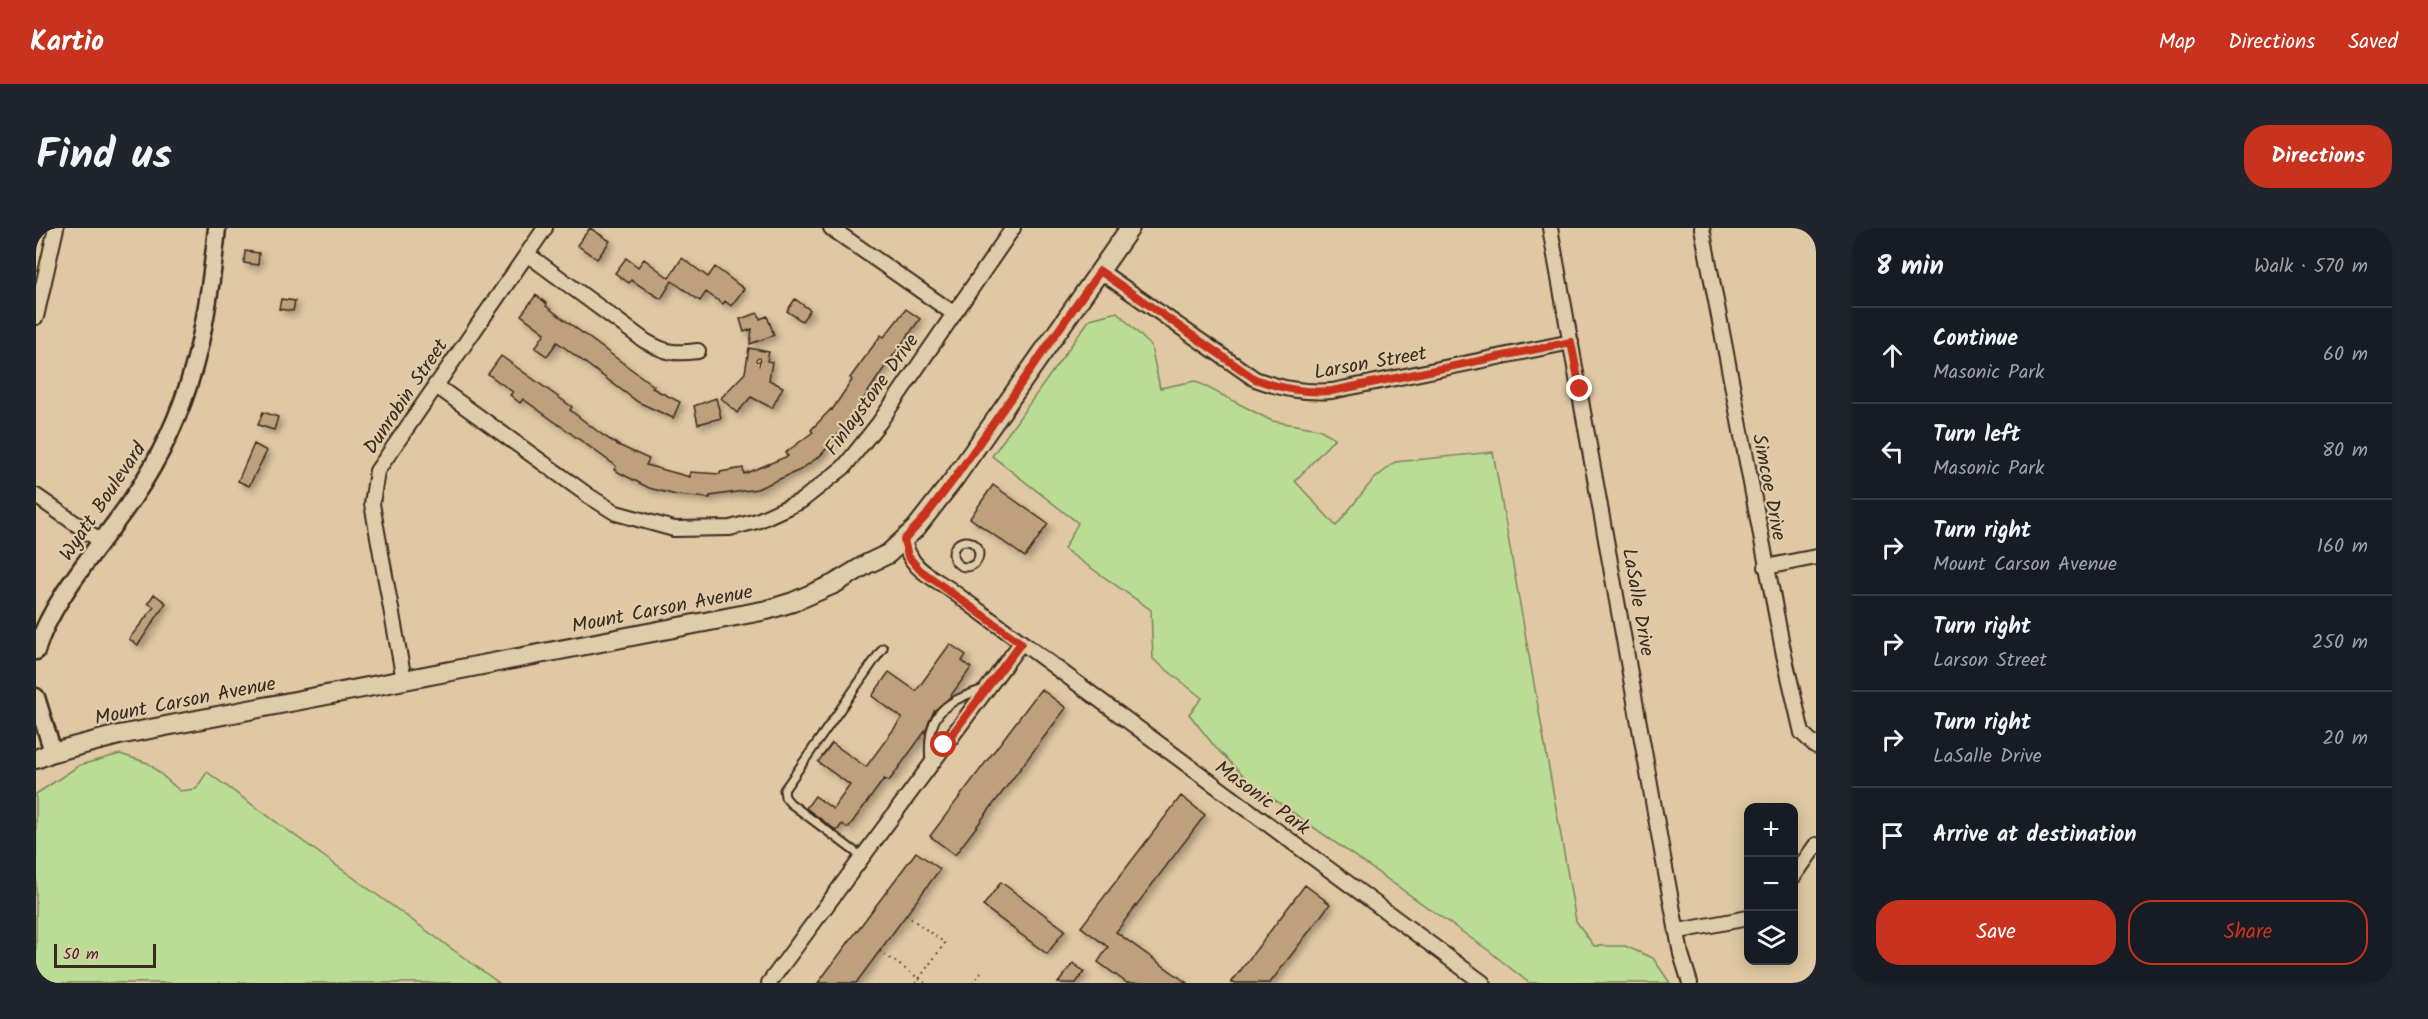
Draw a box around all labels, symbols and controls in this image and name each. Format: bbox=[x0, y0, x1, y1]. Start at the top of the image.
text: Kartio bbox=[30, 20, 104, 65]
text: Map bbox=[2159, 26, 2195, 59]
text: Directions bbox=[2228, 26, 2315, 59]
text: Saved bbox=[2348, 26, 2398, 59]
text: Find us bbox=[36, 123, 172, 190]
button: Directions bbox=[2244, 125, 2392, 188]
text: 8 min bbox=[1876, 246, 1944, 288]
text: Walk · 570 m bbox=[2254, 251, 2368, 283]
text: Continue bbox=[1933, 322, 2018, 357]
street label: Finlaystone Drive bbox=[817, 327, 928, 463]
street label: Dunrobin Street bbox=[356, 333, 457, 461]
street label: Larson Street bbox=[1311, 338, 1429, 390]
icon: ahead bbox=[1876, 339, 1909, 372]
text: 60 m bbox=[2323, 339, 2368, 371]
house number: 9 bbox=[755, 352, 763, 377]
text: Masonic Park bbox=[1933, 357, 2044, 389]
route end bbox=[1566, 375, 1592, 401]
text: Turn left bbox=[1933, 418, 2020, 453]
street label: Simcoe Drive bbox=[1742, 431, 1794, 543]
street label: Wyatt Boulevard bbox=[52, 435, 156, 568]
icon: left bbox=[1876, 435, 1909, 468]
text: 80 m bbox=[2322, 435, 2368, 467]
text: Masonic Park bbox=[1933, 453, 2044, 485]
text: Turn right bbox=[1933, 514, 2031, 549]
icon: right bbox=[1876, 531, 1909, 564]
text: 160 m bbox=[2317, 531, 2368, 563]
street label: LaSalle Drive bbox=[1612, 546, 1662, 659]
text: Mount Carson Avenue bbox=[1933, 549, 2117, 581]
street label: Mount Carson Avenue bbox=[569, 577, 756, 643]
text: Turn right bbox=[1933, 610, 2031, 645]
icon: right bbox=[1876, 627, 1909, 660]
text: 250 m bbox=[2312, 627, 2368, 659]
text: Larson Street bbox=[1933, 645, 2047, 677]
street label: Mount Carson Avenue bbox=[92, 669, 279, 735]
text: Turn right bbox=[1933, 706, 2031, 741]
icon: right bbox=[1876, 723, 1909, 756]
text: 20 m bbox=[2322, 723, 2368, 755]
route start bbox=[930, 731, 956, 757]
text: LaSalle Drive bbox=[1933, 741, 2042, 773]
street label: Masonic Park bbox=[1207, 753, 1317, 845]
map controls bbox=[1744, 803, 1798, 965]
button: + bbox=[1744, 803, 1798, 857]
text: Arrive at destination bbox=[1933, 818, 2136, 853]
icon: arrive bbox=[1876, 819, 1909, 852]
button: − bbox=[1744, 857, 1798, 911]
button: Save bbox=[1876, 900, 2116, 965]
button: Share bbox=[2128, 900, 2368, 965]
button: layers bbox=[1744, 911, 1798, 965]
scale bar bbox=[54, 941, 156, 968]
text: 50 m bbox=[63, 942, 99, 967]

